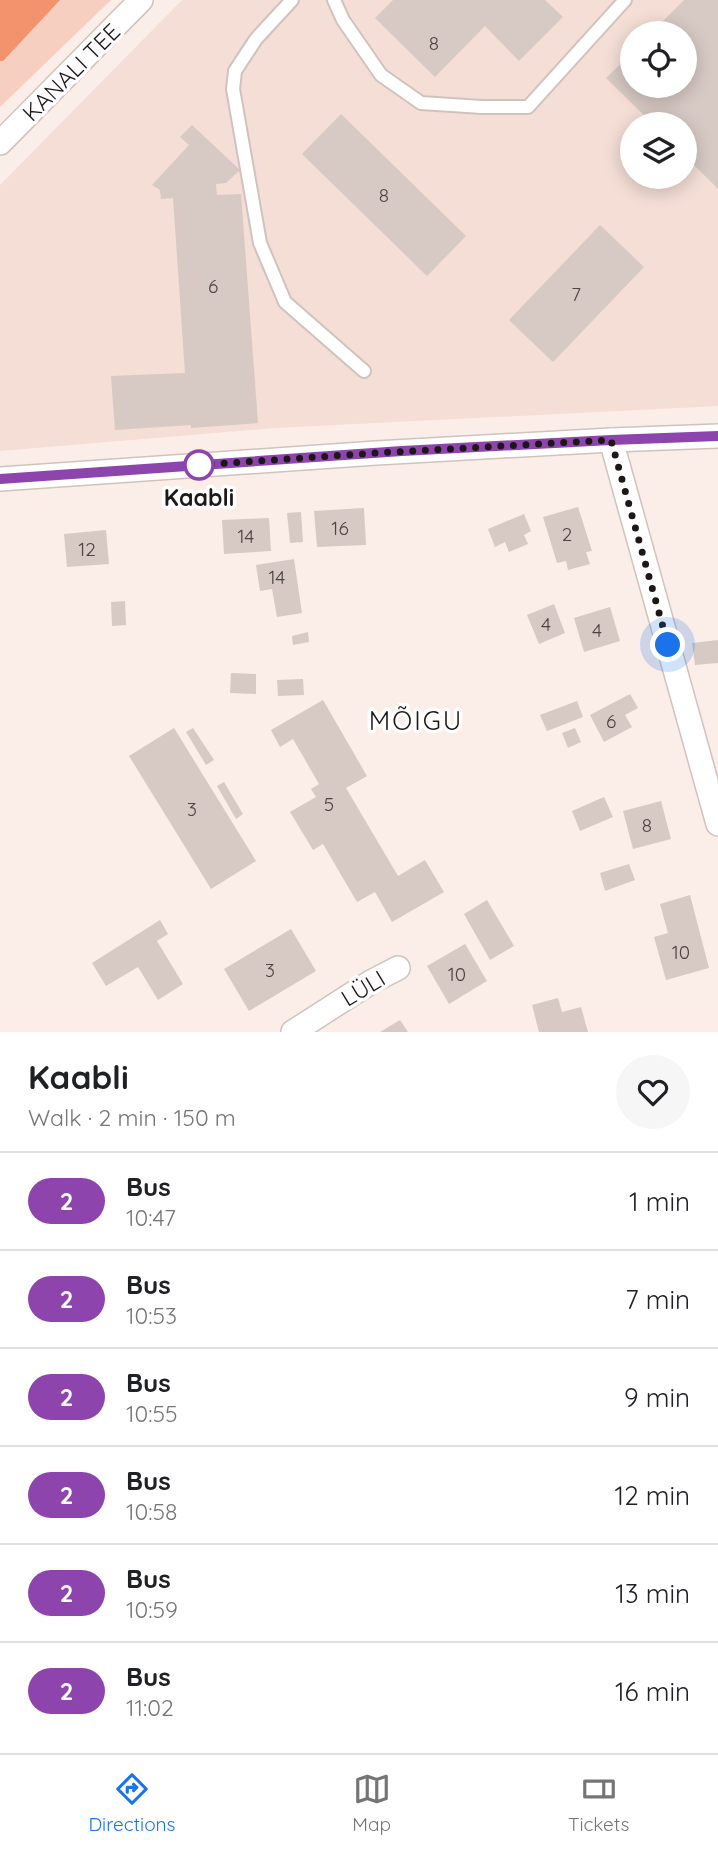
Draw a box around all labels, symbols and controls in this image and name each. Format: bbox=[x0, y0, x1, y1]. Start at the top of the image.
street label: KANALI TEE bbox=[16, 17, 126, 127]
map controls bbox=[620, 21, 697, 189]
button: locate bbox=[620, 21, 697, 98]
house number: 8 bbox=[429, 31, 439, 55]
button: layers bbox=[620, 112, 697, 189]
house number: 8 bbox=[379, 183, 389, 207]
house number: 6 bbox=[208, 274, 218, 298]
house number: 7 bbox=[571, 282, 581, 306]
marker: Kaabli bbox=[184, 450, 214, 480]
place label: Kaabli bbox=[164, 483, 234, 512]
house number: 16 bbox=[331, 516, 349, 540]
house number: 2 bbox=[562, 522, 572, 546]
house number: 14 bbox=[238, 524, 254, 548]
house number: 12 bbox=[78, 537, 96, 561]
house number: 14 bbox=[269, 565, 285, 589]
house number: 4 bbox=[541, 612, 551, 636]
house number: 4 bbox=[592, 618, 602, 642]
your location bbox=[650, 627, 685, 662]
district label: MÕIGU bbox=[369, 704, 463, 737]
house number: 6 bbox=[606, 709, 616, 733]
house number: 5 bbox=[324, 792, 334, 816]
house number: 3 bbox=[187, 797, 197, 821]
house number: 8 bbox=[642, 813, 652, 837]
house number: 10 bbox=[672, 940, 690, 964]
house number: 3 bbox=[265, 958, 275, 982]
house number: 10 bbox=[448, 962, 466, 986]
street label: LÜLI bbox=[336, 964, 390, 1012]
button: heart bbox=[616, 1055, 690, 1129]
text: Kaabli bbox=[28, 1056, 129, 1097]
text: Walk · 2 min · 150 m bbox=[28, 1103, 236, 1132]
text: Bus bbox=[126, 1170, 171, 1203]
text: 1 min bbox=[629, 1185, 690, 1218]
text: 2 bbox=[60, 1186, 73, 1216]
text: 10:47 bbox=[126, 1203, 176, 1232]
text: Bus bbox=[126, 1268, 171, 1301]
text: 7 min bbox=[625, 1283, 690, 1316]
text: 2 bbox=[60, 1284, 73, 1314]
text: 10:53 bbox=[126, 1301, 177, 1330]
text: Bus bbox=[126, 1366, 171, 1399]
text: 9 min bbox=[624, 1381, 690, 1414]
text: 2 bbox=[60, 1382, 73, 1412]
text: 10:55 bbox=[126, 1399, 178, 1428]
text: Bus bbox=[126, 1464, 171, 1497]
text: 12 min bbox=[615, 1479, 690, 1512]
text: 2 bbox=[60, 1480, 73, 1510]
text: 10:58 bbox=[126, 1497, 177, 1526]
text: Bus bbox=[126, 1562, 171, 1595]
text: 13 min bbox=[615, 1577, 690, 1610]
text: 2 bbox=[60, 1578, 73, 1608]
text: 10:59 bbox=[126, 1595, 178, 1624]
text: Bus bbox=[126, 1660, 171, 1693]
text: 16 min bbox=[615, 1675, 690, 1708]
text: 2 bbox=[60, 1676, 73, 1706]
text: 11:02 bbox=[126, 1693, 174, 1722]
tab: Directions bbox=[88, 1770, 176, 1836]
tab: Map bbox=[352, 1770, 391, 1836]
tab: Tickets bbox=[568, 1770, 630, 1836]

